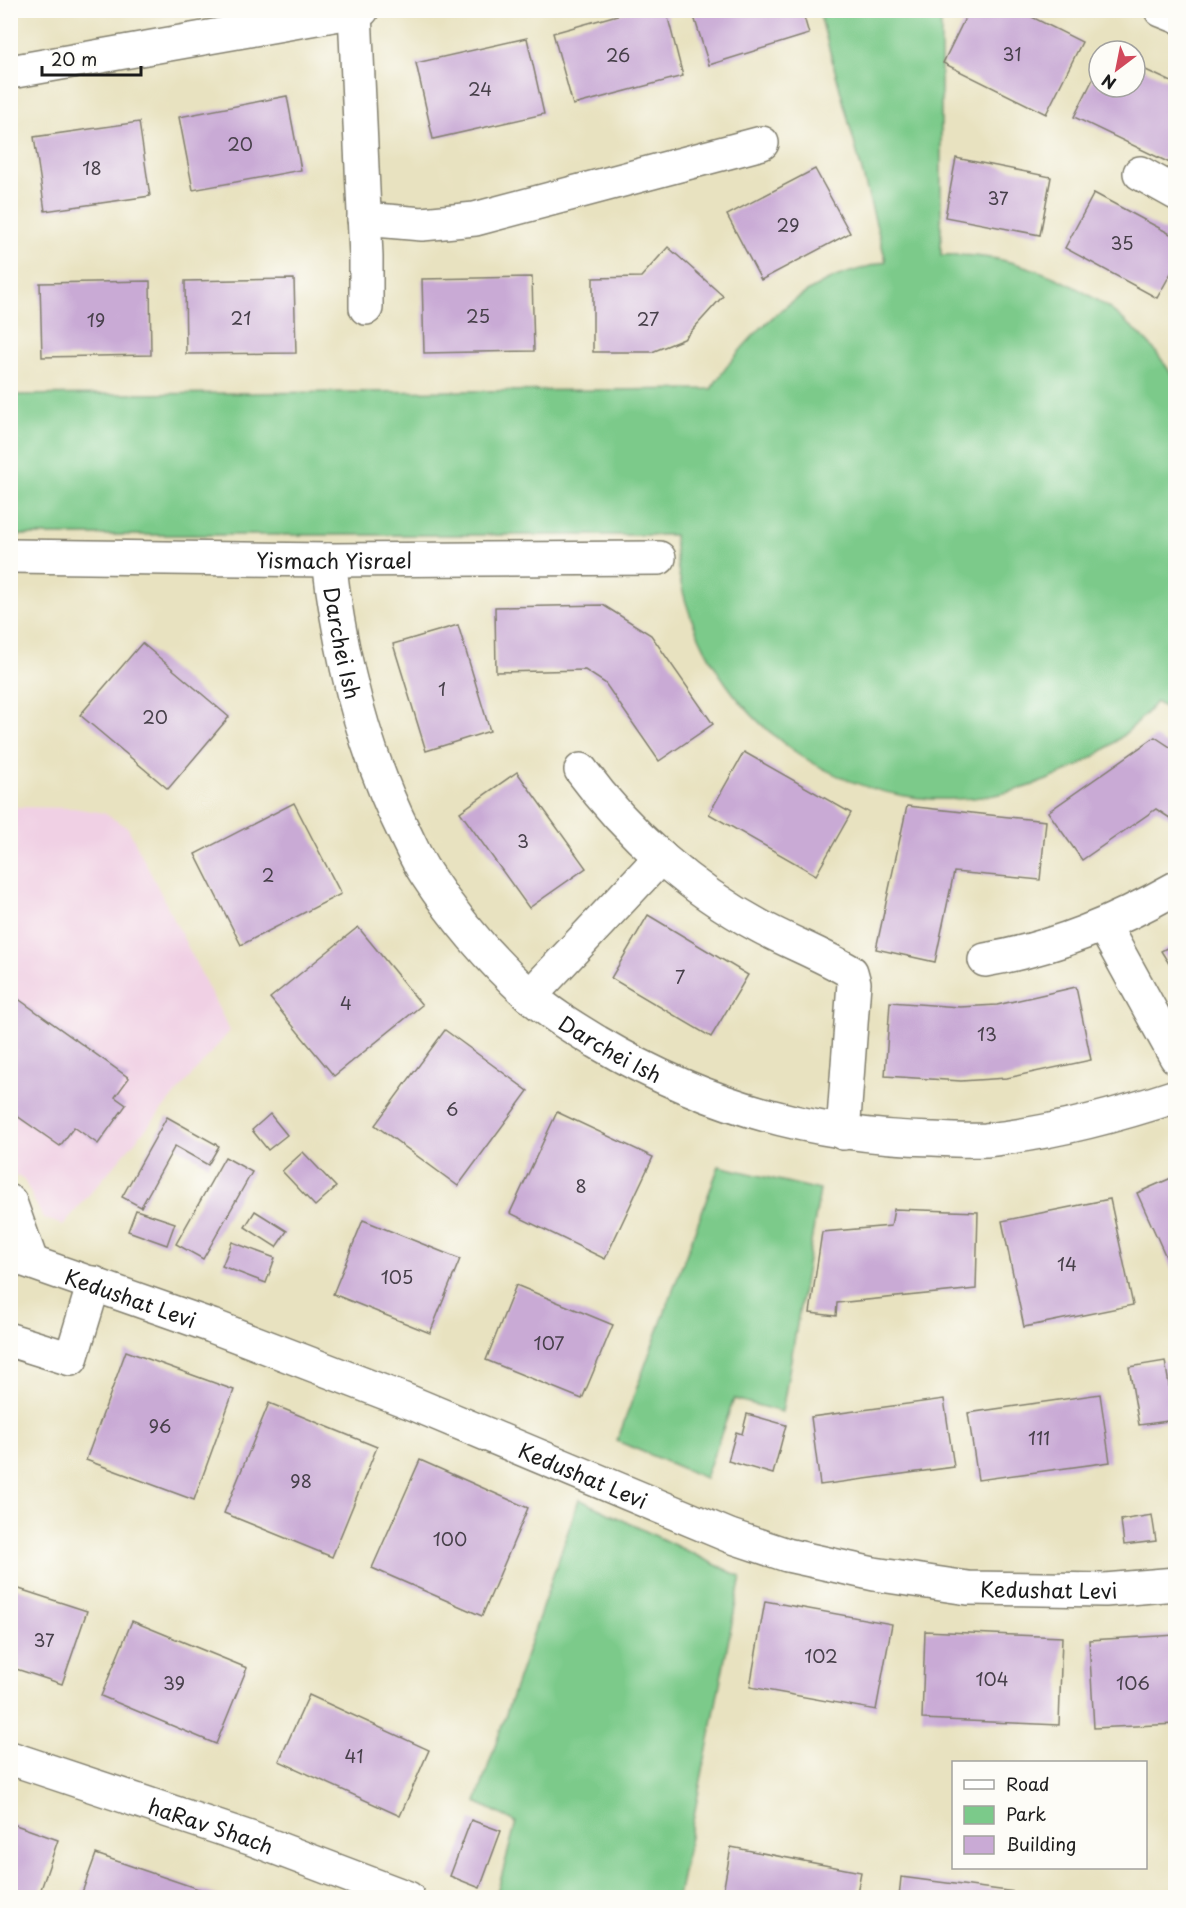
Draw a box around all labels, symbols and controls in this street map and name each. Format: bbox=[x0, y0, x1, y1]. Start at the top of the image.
scale bar bbox=[42, 39, 141, 77]
north arrow bbox=[1087, 39, 1147, 99]
house number: 31 bbox=[1003, 40, 1021, 67]
house number: 26 bbox=[606, 41, 630, 68]
text: 20 m bbox=[51, 45, 97, 72]
text: N bbox=[1097, 69, 1120, 96]
house number: 24 bbox=[468, 75, 492, 102]
house number: 20 bbox=[227, 130, 253, 157]
house number: 18 bbox=[82, 154, 102, 181]
house number: 37 bbox=[987, 184, 1009, 211]
house number: 29 bbox=[777, 211, 799, 238]
house number: 35 bbox=[1110, 229, 1134, 256]
house number: 25 bbox=[466, 302, 490, 329]
house number: 21 bbox=[231, 304, 251, 331]
house number: 27 bbox=[637, 305, 659, 332]
house number: 19 bbox=[87, 306, 105, 333]
street label: Yismach Yisrael bbox=[256, 543, 412, 576]
street label: Darchei Ish bbox=[317, 585, 370, 702]
house number: 1 bbox=[438, 675, 446, 702]
house number: 20 bbox=[142, 703, 168, 730]
house number: 3 bbox=[517, 827, 529, 854]
house number: 2 bbox=[262, 861, 274, 888]
house number: 7 bbox=[675, 963, 685, 990]
house number: 4 bbox=[340, 989, 352, 1016]
street label: Darchei Ish bbox=[553, 1006, 667, 1090]
house number: 13 bbox=[977, 1020, 997, 1047]
house number: 6 bbox=[446, 1095, 458, 1122]
house number: 8 bbox=[575, 1172, 587, 1199]
house number: 14 bbox=[1057, 1250, 1077, 1277]
street label: Kedushat Levi bbox=[61, 1260, 201, 1335]
house number: 105 bbox=[381, 1263, 413, 1290]
house number: 107 bbox=[534, 1329, 564, 1356]
house number: 96 bbox=[149, 1412, 171, 1439]
house number: 111 bbox=[1028, 1424, 1050, 1451]
street label: Kedushat Levi bbox=[514, 1433, 653, 1516]
house number: 98 bbox=[290, 1467, 312, 1494]
house number: 100 bbox=[433, 1525, 467, 1552]
street label: Kedushat Levi bbox=[980, 1572, 1119, 1606]
house number: 37 bbox=[33, 1626, 55, 1653]
house number: 102 bbox=[804, 1642, 838, 1669]
house number: 104 bbox=[975, 1665, 1009, 1692]
house number: 39 bbox=[163, 1669, 185, 1696]
house number: 106 bbox=[1116, 1669, 1150, 1696]
house number: 41 bbox=[345, 1742, 363, 1769]
legend bbox=[952, 1761, 1147, 1869]
text: Road bbox=[1006, 1770, 1050, 1797]
street label: haRav Shach bbox=[144, 1789, 278, 1862]
text: Park bbox=[1006, 1800, 1046, 1827]
text: Building bbox=[1006, 1830, 1076, 1857]

